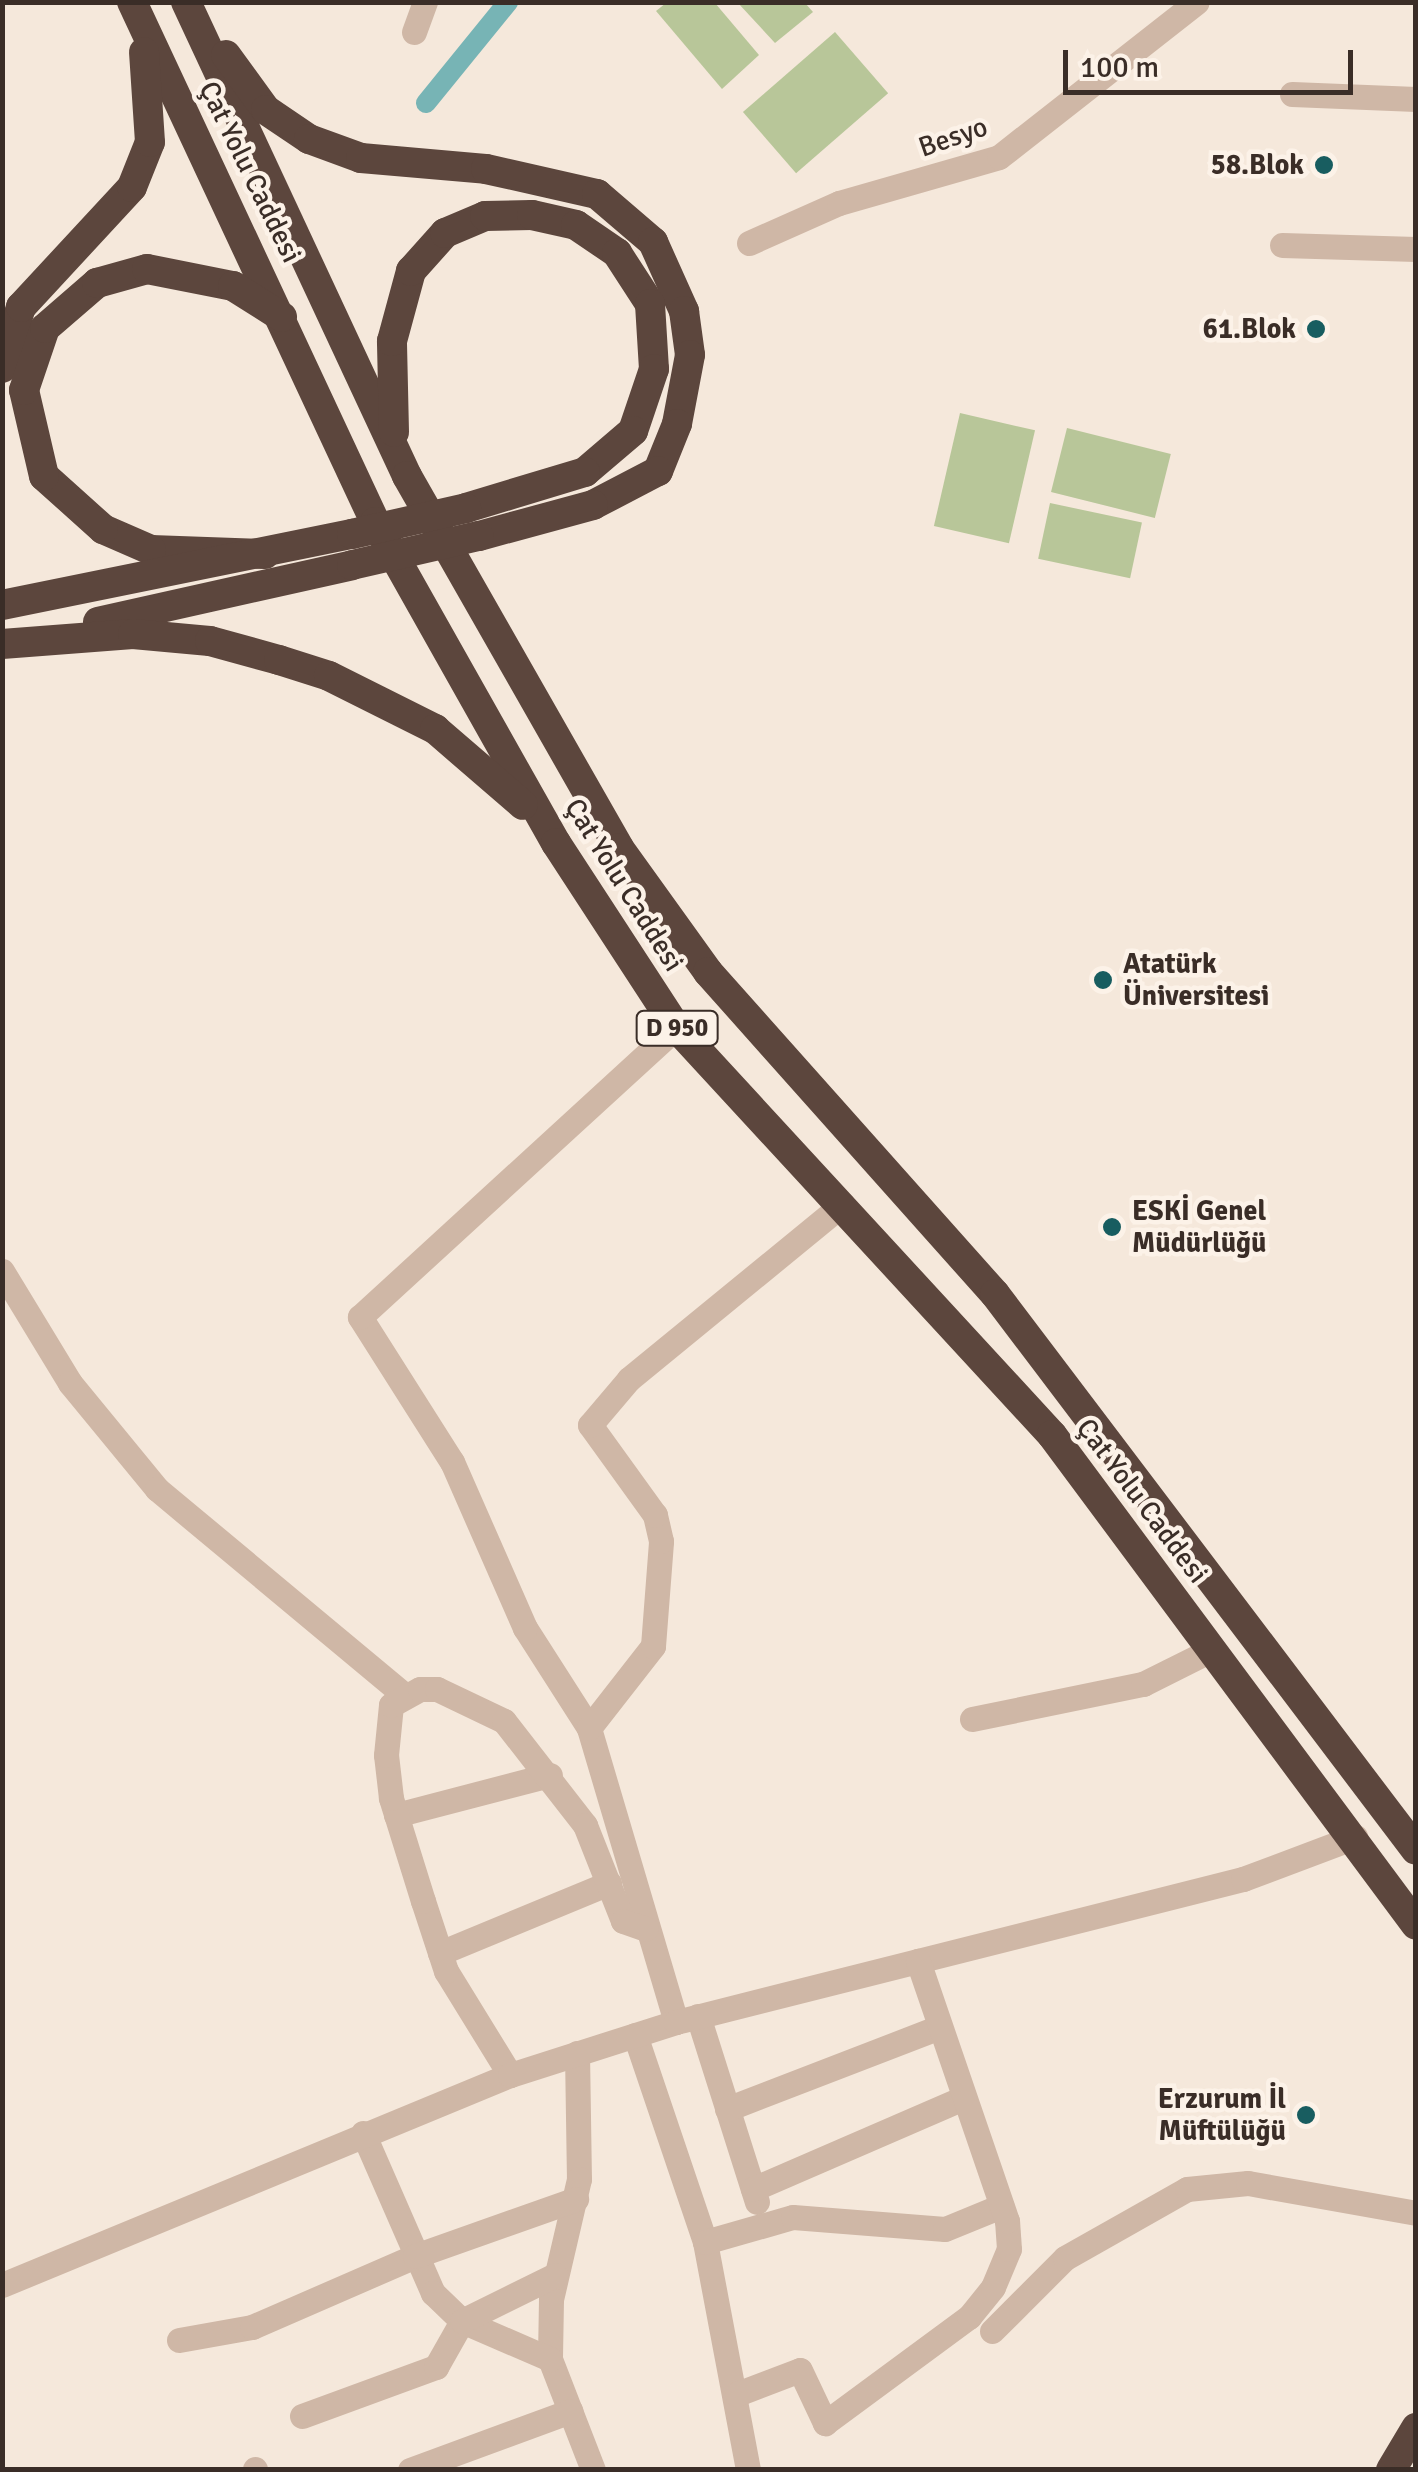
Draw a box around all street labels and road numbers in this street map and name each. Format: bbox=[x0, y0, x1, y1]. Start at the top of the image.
street label: Çat Yolu Caddesi bbox=[192, 76, 308, 268]
street label: Besyo bbox=[914, 110, 992, 164]
street label: Çat Yolu Caddesi bbox=[557, 792, 691, 978]
road number: D 950 bbox=[634, 1008, 720, 1048]
street label: Çat Yolu Caddesi bbox=[1069, 1412, 1215, 1590]

